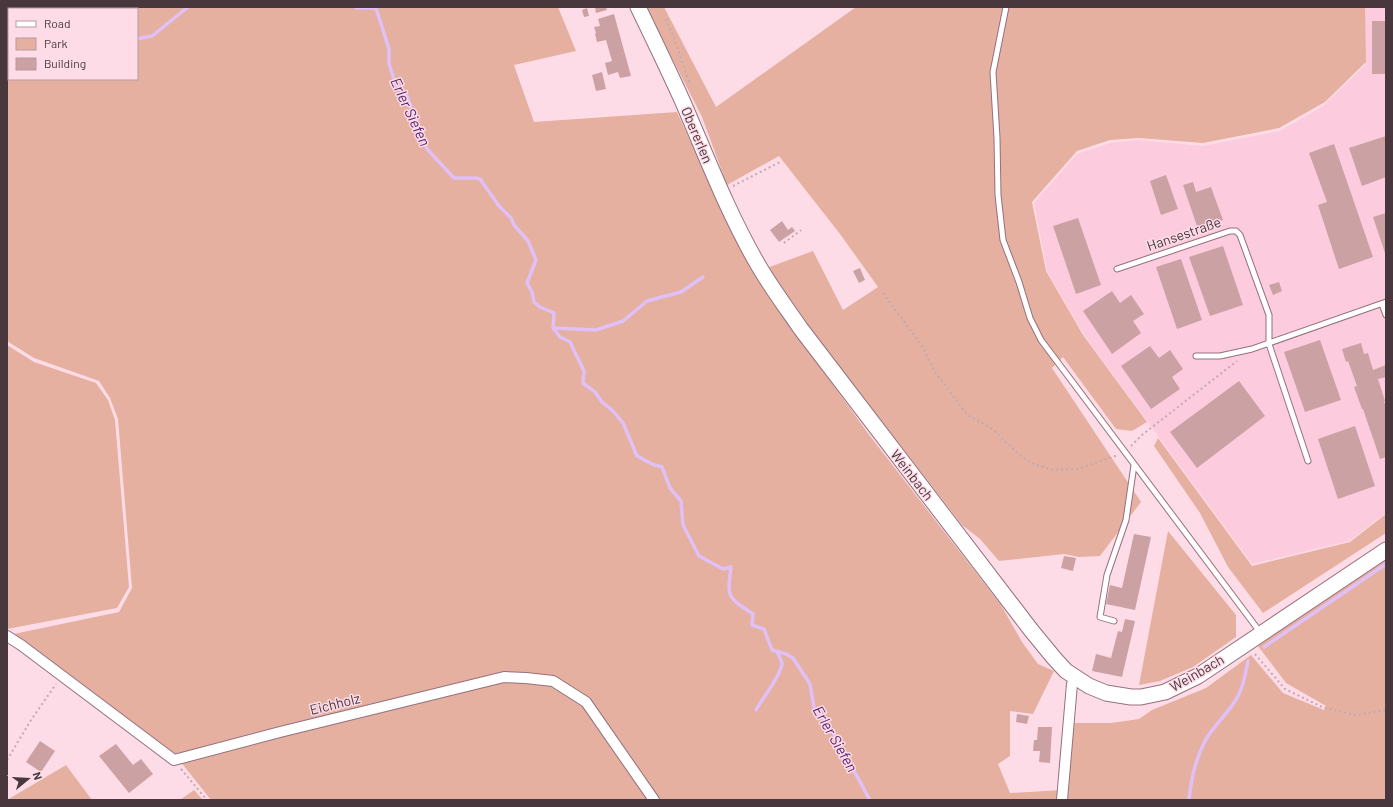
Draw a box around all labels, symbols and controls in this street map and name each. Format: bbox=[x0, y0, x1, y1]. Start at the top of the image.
legend bbox=[8, 8, 138, 80]
text: Road bbox=[44, 16, 71, 30]
text: Park bbox=[44, 36, 68, 50]
text: Building bbox=[44, 56, 86, 70]
water label: Erler Siefen bbox=[387, 75, 435, 149]
street label: Obererlen bbox=[678, 104, 717, 166]
street label: Hansestraße bbox=[1145, 213, 1223, 254]
street label: Weinbach bbox=[887, 446, 937, 503]
street label: Weinbach bbox=[1167, 650, 1227, 695]
street label: Eichholz bbox=[308, 689, 362, 718]
water label: Erler Siefen bbox=[810, 702, 862, 775]
north arrow bbox=[8, 759, 48, 799]
text: N bbox=[31, 770, 45, 781]

